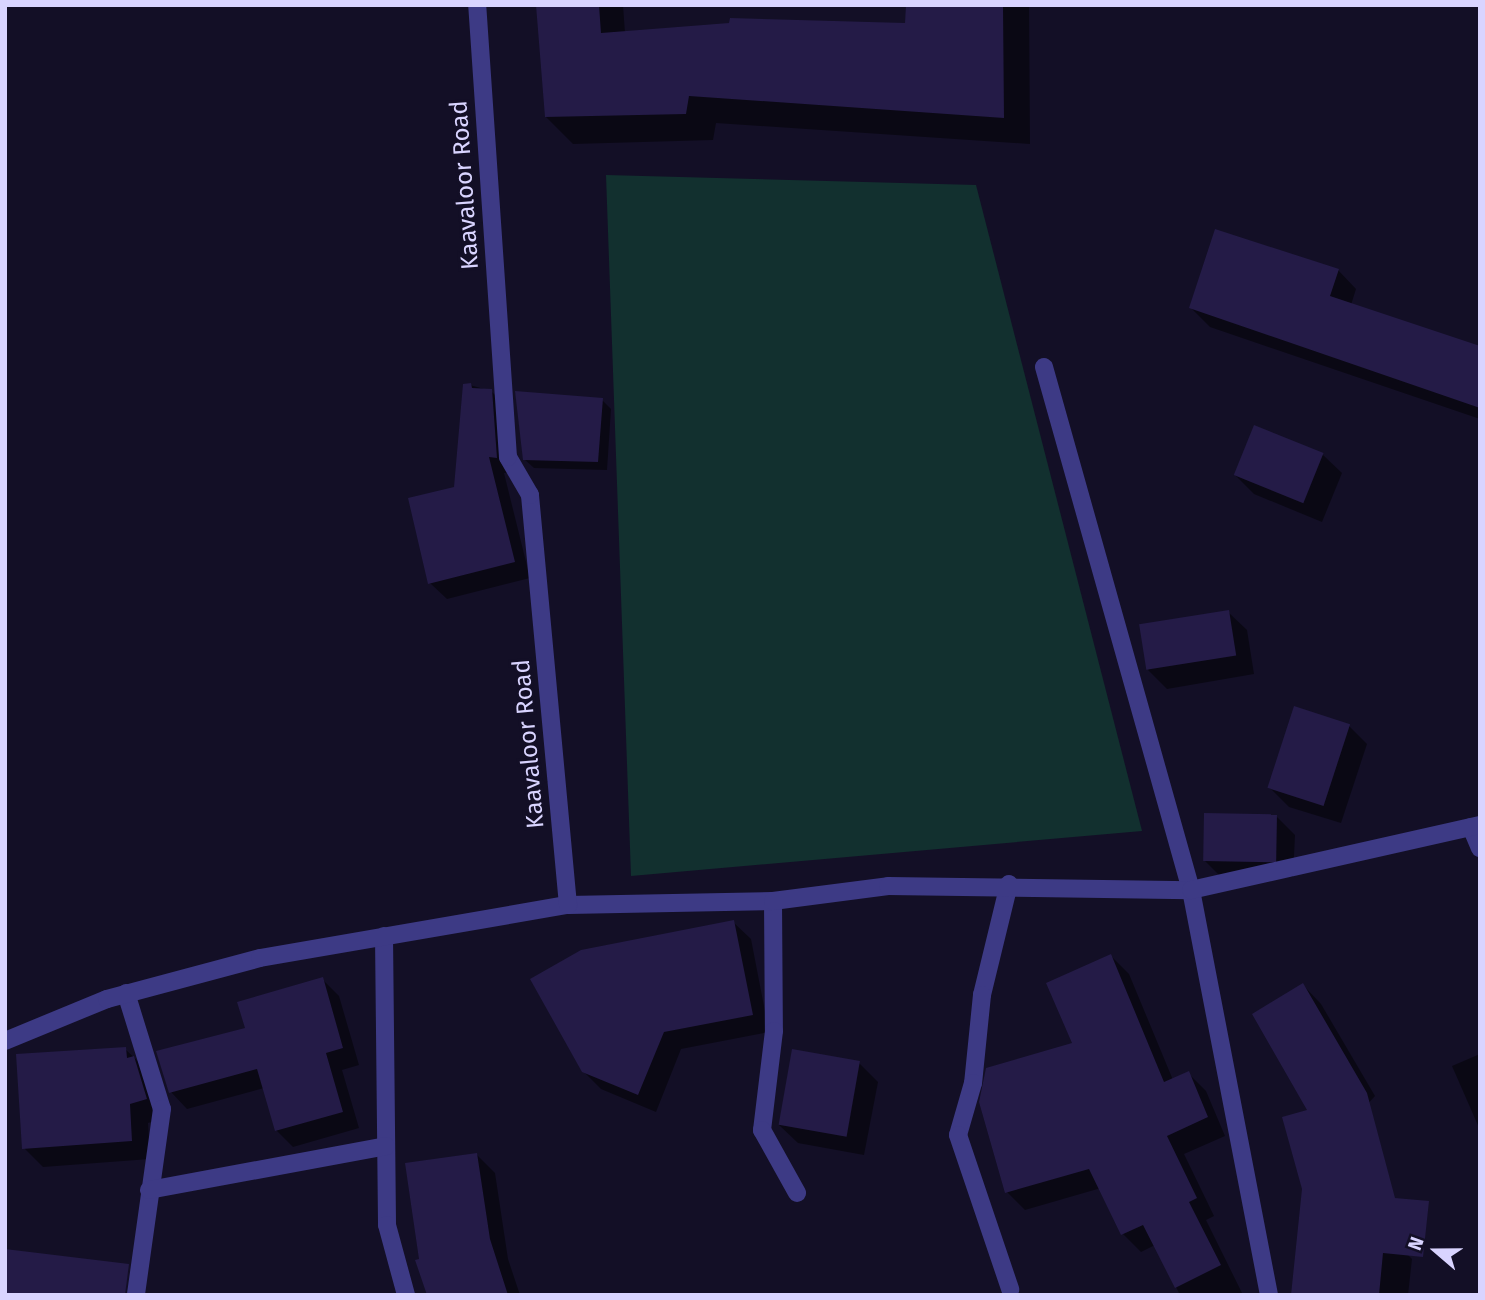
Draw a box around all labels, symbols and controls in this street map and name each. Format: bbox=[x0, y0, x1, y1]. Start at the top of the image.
street label: Kaavaloor Road bbox=[445, 99, 485, 271]
street label: Kaavaloor Road bbox=[507, 658, 551, 830]
north arrow bbox=[1401, 1216, 1471, 1286]
text: N bbox=[1403, 1234, 1429, 1254]

